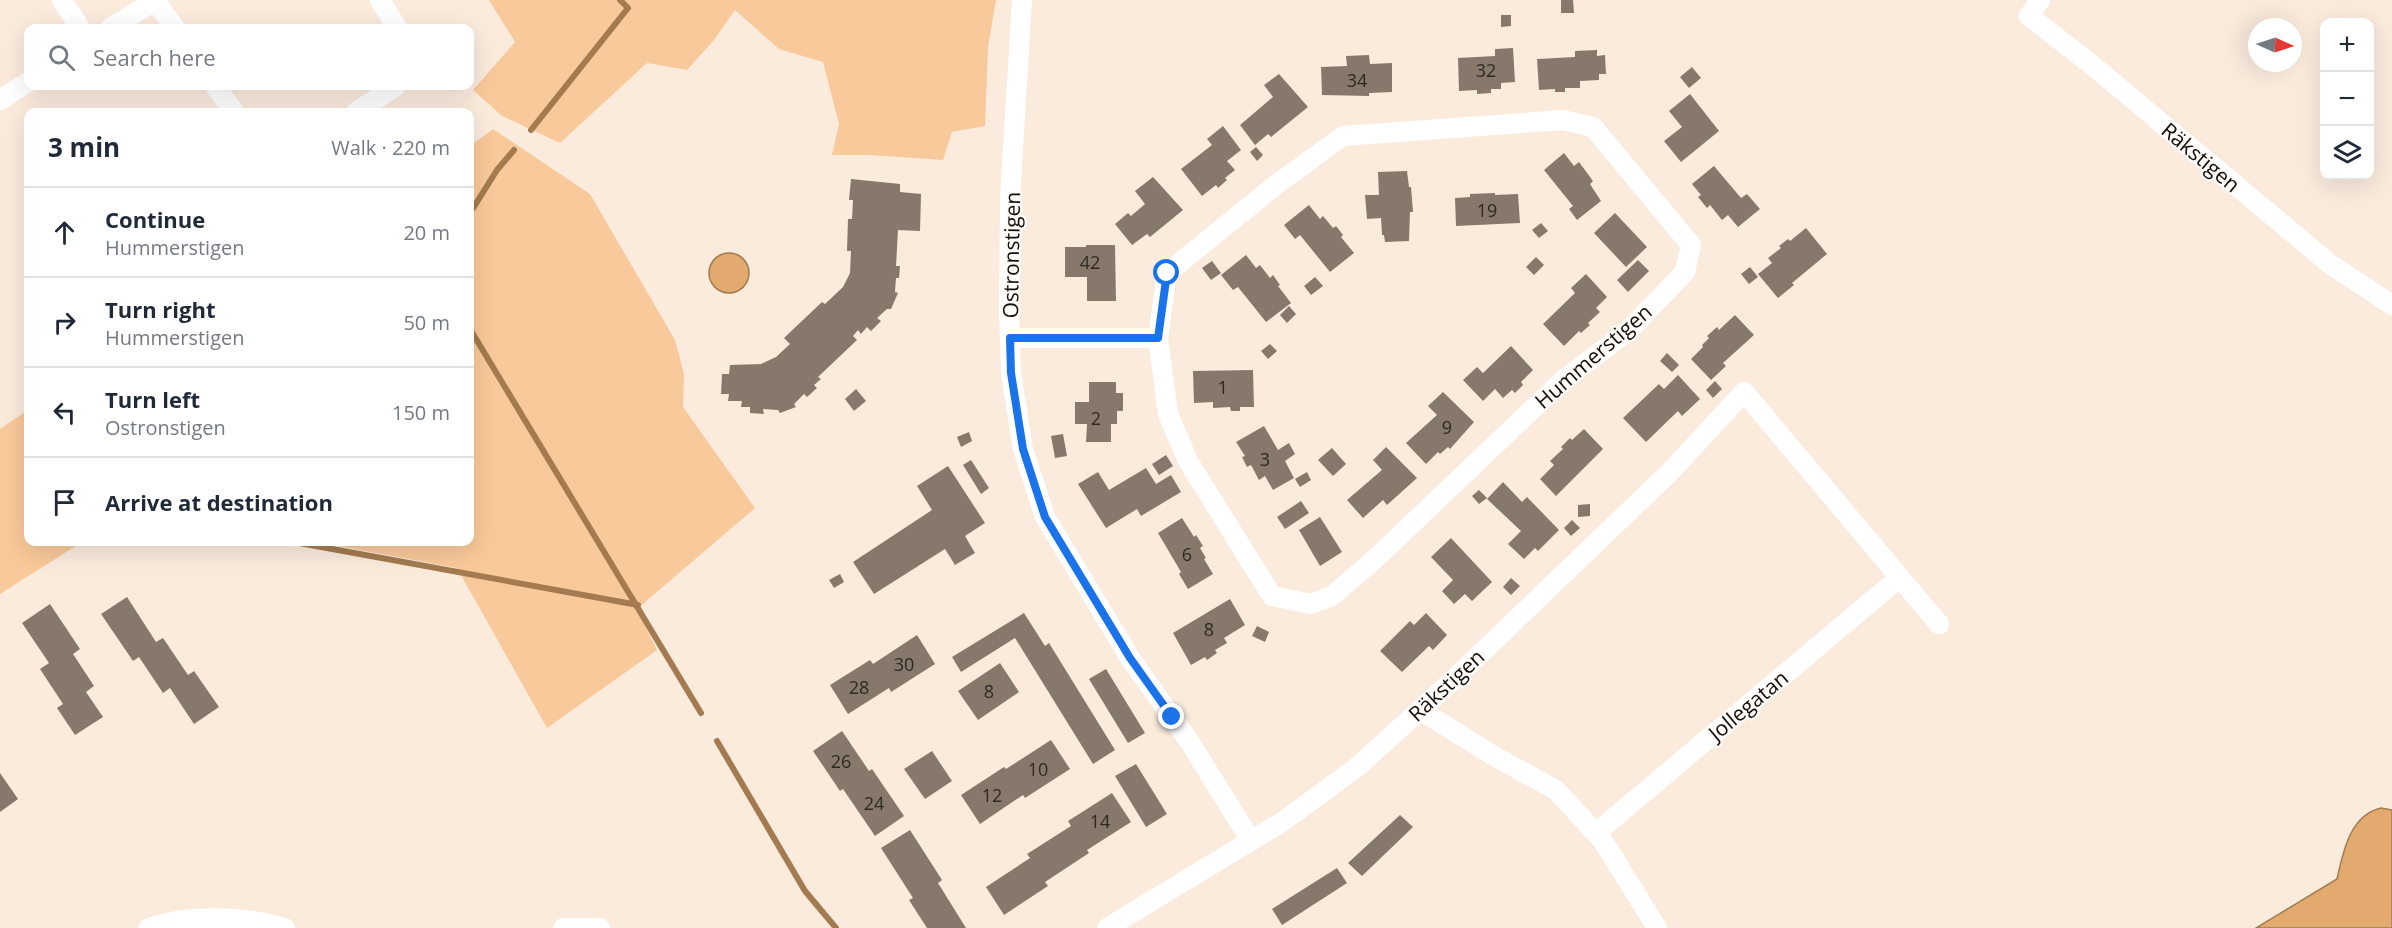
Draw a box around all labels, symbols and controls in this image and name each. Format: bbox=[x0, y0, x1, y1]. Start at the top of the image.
north arrow bbox=[2248, 18, 2302, 72]
map controls bbox=[2320, 18, 2374, 180]
button: + bbox=[2320, 18, 2374, 72]
search box bbox=[24, 24, 474, 90]
icon: search bbox=[45, 41, 78, 74]
text: Search here bbox=[93, 42, 216, 72]
house number: 32 bbox=[1476, 58, 1496, 82]
house number: 34 bbox=[1347, 68, 1367, 92]
button: − bbox=[2320, 72, 2374, 126]
street label: Räkstigen bbox=[2156, 116, 2246, 198]
button: layers bbox=[2320, 126, 2374, 180]
text: 3 min bbox=[48, 129, 120, 165]
text: Walk · 220 m bbox=[331, 134, 450, 161]
street label: Ostronstigen bbox=[996, 191, 1026, 319]
house number: 19 bbox=[1477, 198, 1497, 222]
text: Continue bbox=[105, 204, 205, 234]
icon: ahead bbox=[48, 216, 81, 249]
text: 20 m bbox=[403, 219, 450, 246]
text: Hummerstigen bbox=[105, 234, 245, 261]
house number: 42 bbox=[1080, 250, 1100, 274]
route start bbox=[1153, 259, 1179, 285]
text: Turn right bbox=[105, 294, 216, 324]
street label: Hummerstigen bbox=[1529, 297, 1657, 415]
icon: right bbox=[48, 306, 81, 339]
text: 50 m bbox=[403, 309, 450, 336]
text: Hummerstigen bbox=[105, 324, 245, 351]
house number: 1 bbox=[1218, 375, 1228, 399]
text: Turn left bbox=[105, 384, 200, 414]
icon: left bbox=[48, 396, 81, 429]
text: 150 m bbox=[392, 399, 450, 426]
house number: 2 bbox=[1091, 406, 1101, 430]
text: Ostronstigen bbox=[105, 414, 226, 441]
house number: 9 bbox=[1442, 415, 1452, 439]
house number: 3 bbox=[1260, 447, 1270, 471]
icon: arrive bbox=[48, 486, 81, 519]
text: Arrive at destination bbox=[105, 487, 333, 517]
house number: 6 bbox=[1182, 542, 1192, 566]
house number: 8 bbox=[1204, 617, 1214, 641]
street label: Räkstigen bbox=[1402, 643, 1490, 727]
house number: 30 bbox=[894, 652, 914, 676]
street label: Jollegatan bbox=[1701, 663, 1794, 748]
house number: 28 bbox=[849, 675, 869, 699]
house number: 8 bbox=[984, 679, 994, 703]
route end bbox=[1158, 703, 1184, 729]
house number: 26 bbox=[831, 749, 851, 773]
house number: 10 bbox=[1028, 757, 1048, 781]
house number: 12 bbox=[982, 783, 1002, 807]
house number: 24 bbox=[864, 791, 884, 815]
house number: 14 bbox=[1090, 809, 1110, 833]

